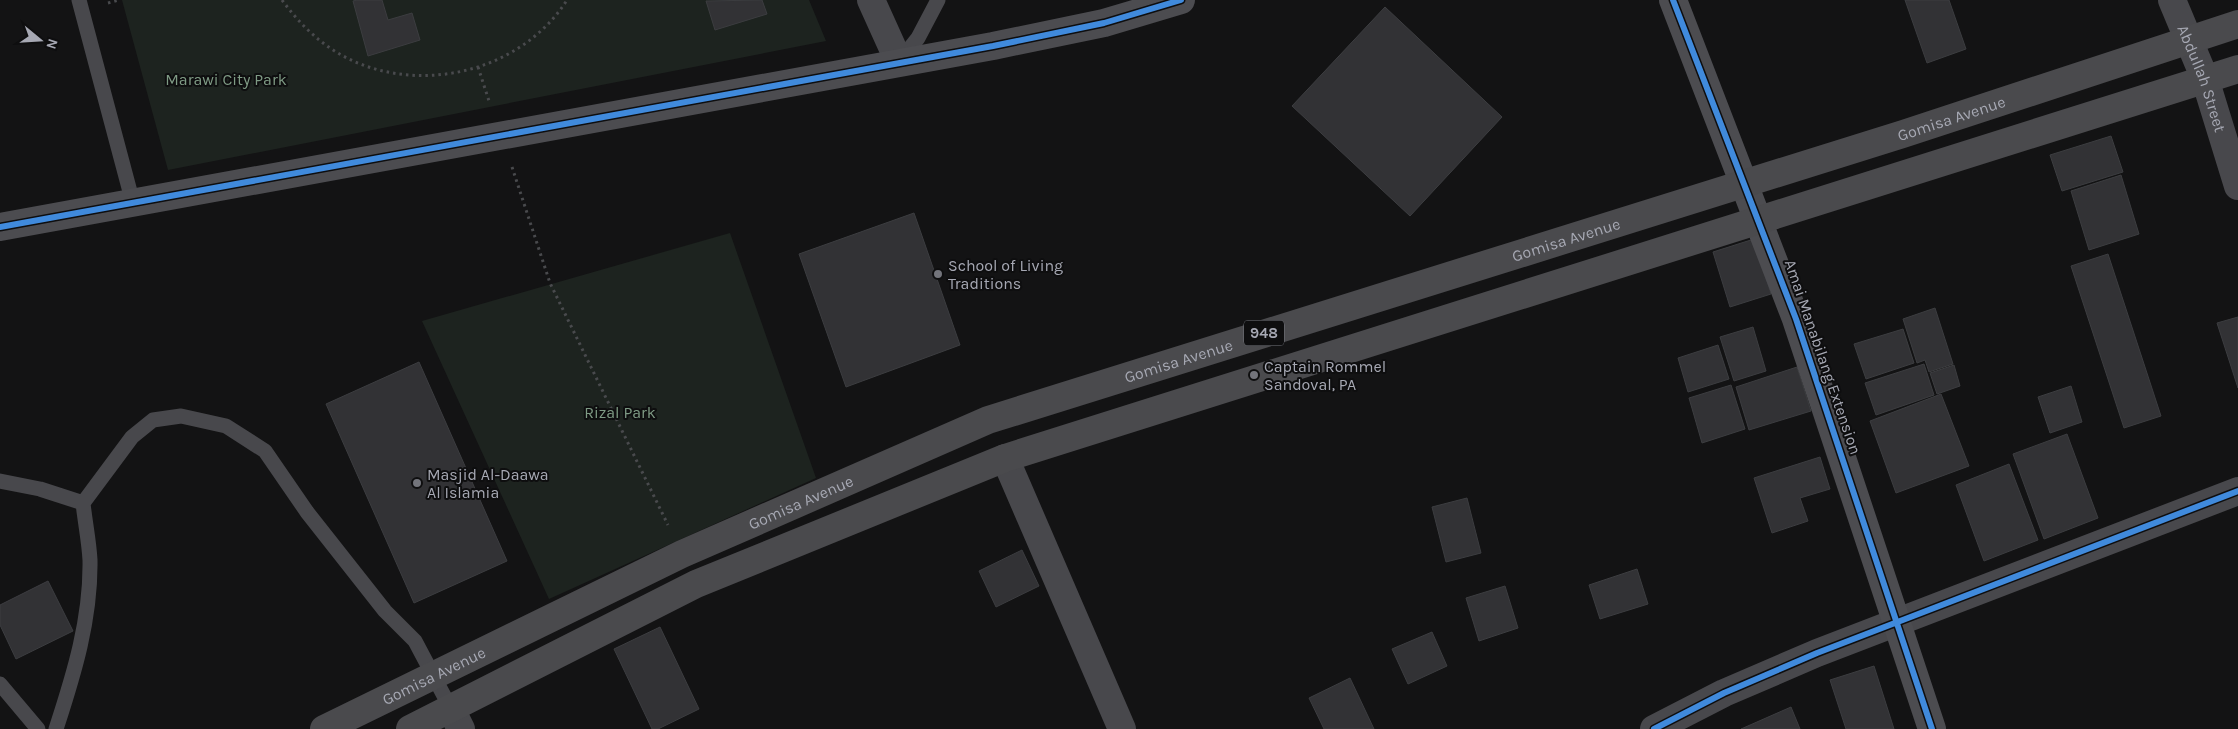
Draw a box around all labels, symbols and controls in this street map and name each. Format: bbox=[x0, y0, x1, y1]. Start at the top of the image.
north arrow bbox=[15, 15, 65, 65]
street label: Abdullah Street bbox=[2174, 22, 2230, 134]
text: N bbox=[42, 36, 62, 51]
park label: Marawi City Park bbox=[165, 70, 287, 89]
street label: Gomisa Avenue bbox=[1895, 92, 2008, 145]
street label: Gomisa Avenue bbox=[1509, 214, 1622, 265]
place label: School of Living Traditions bbox=[948, 256, 1063, 293]
street label: Amai Manabilang Extension bbox=[1781, 257, 1865, 457]
marker: School of Living Traditions bbox=[932, 268, 944, 280]
road number: 948 bbox=[1244, 320, 1284, 346]
street label: Gomisa Avenue bbox=[1122, 335, 1235, 386]
place label: Captain Rommel Sandoval, PA bbox=[1264, 357, 1386, 394]
marker: Captain Rommel Sandoval, PA bbox=[1248, 369, 1260, 381]
park label: Rizal Park bbox=[584, 403, 656, 422]
place label: Masjid Al-Daawa Al Islamia bbox=[427, 465, 549, 502]
street label: Gomisa Avenue bbox=[745, 471, 856, 533]
marker: Masjid Al-Daawa Al Islamia bbox=[411, 477, 423, 489]
street label: Gomisa Avenue bbox=[379, 642, 488, 709]

